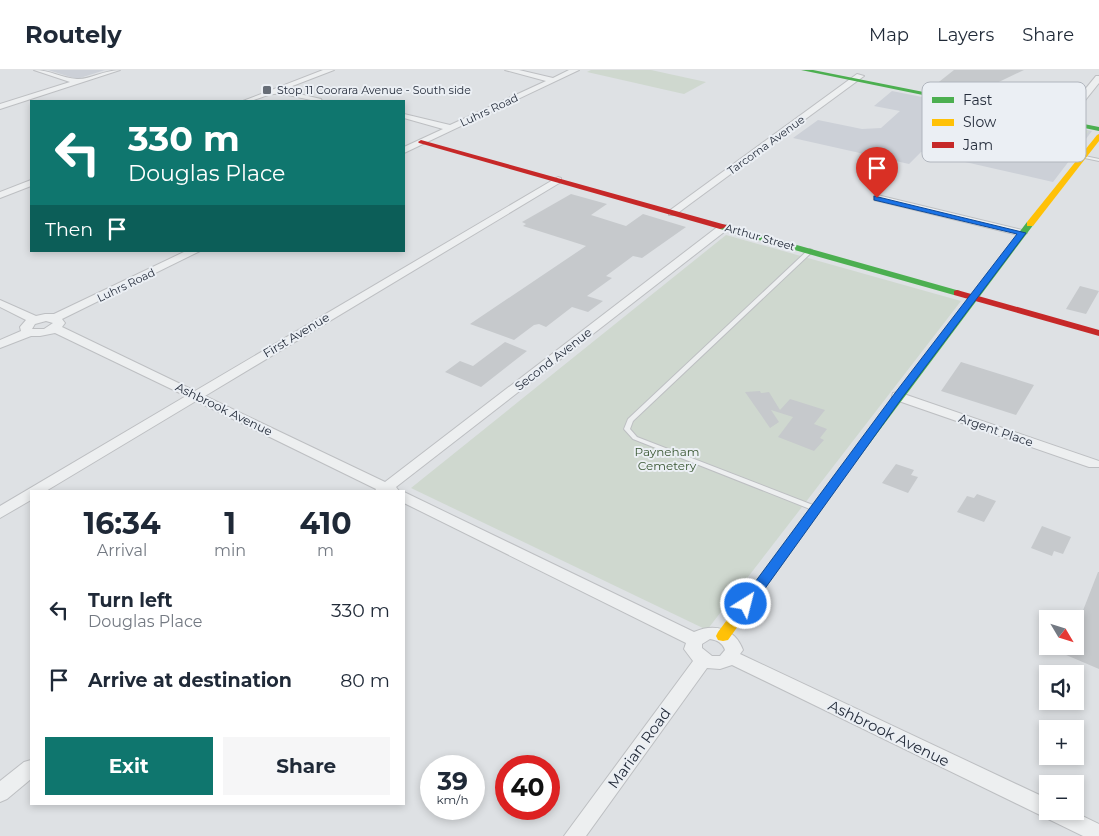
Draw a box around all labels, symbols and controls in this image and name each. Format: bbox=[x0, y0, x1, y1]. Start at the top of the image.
text: Routely bbox=[25, 20, 122, 49]
text: Map bbox=[869, 24, 909, 46]
text: Layers bbox=[937, 24, 994, 46]
text: Share bbox=[1022, 24, 1074, 46]
legend bbox=[922, 82, 1086, 162]
place label: Stop 11 Coorara Avenue - South side bbox=[277, 83, 471, 97]
marker: Stop 11 Coorara Avenue - South side bbox=[261, 84, 273, 96]
street label: Luhrs Road bbox=[458, 90, 520, 130]
text: Fast bbox=[963, 91, 993, 109]
street label: Tarcoma Avenue bbox=[725, 112, 808, 178]
text: Slow bbox=[963, 113, 997, 131]
text: 330 m bbox=[128, 117, 240, 160]
icon: left bbox=[45, 120, 110, 185]
text: Jam bbox=[962, 136, 993, 154]
pin bbox=[856, 147, 898, 198]
icon: arrive bbox=[863, 154, 891, 182]
text: Douglas Place bbox=[128, 160, 285, 187]
icon: arrive bbox=[103, 215, 131, 243]
text: Then bbox=[45, 218, 93, 241]
street label: Arthur Street bbox=[723, 220, 797, 254]
street label: Luhrs Road bbox=[95, 265, 157, 305]
street label: First Avenue bbox=[260, 309, 332, 361]
street label: Second Avenue bbox=[512, 324, 594, 394]
street label: Ashbrook Avenue bbox=[173, 379, 275, 439]
street label: Argent Place bbox=[957, 410, 1035, 450]
park label: Payneham Cemetery bbox=[634, 444, 700, 473]
text: 16:34 bbox=[83, 505, 161, 542]
text: 1 bbox=[224, 505, 236, 542]
text: 410 bbox=[300, 505, 352, 542]
text: Arrival bbox=[97, 541, 147, 560]
text: min bbox=[214, 541, 246, 560]
text: m bbox=[317, 541, 334, 560]
position arrow bbox=[719, 577, 771, 629]
text: Turn left bbox=[88, 589, 173, 612]
icon: left bbox=[45, 596, 73, 624]
text: 330 m bbox=[331, 599, 390, 622]
north arrow bbox=[1039, 610, 1084, 655]
map controls bbox=[1039, 610, 1084, 820]
text: Douglas Place bbox=[88, 612, 202, 631]
button: sound bbox=[1039, 665, 1084, 710]
icon: arrive bbox=[45, 666, 73, 694]
text: Arrive at destination bbox=[88, 669, 292, 692]
text: 80 m bbox=[340, 669, 390, 692]
street label: Ashbrook Avenue bbox=[825, 695, 953, 771]
street label: Marian Road bbox=[603, 704, 675, 792]
button: + bbox=[1039, 720, 1084, 765]
button: Exit bbox=[45, 737, 213, 795]
button: Share bbox=[223, 737, 390, 795]
speed limit sign: 40 bbox=[495, 755, 560, 820]
text: 39 bbox=[437, 766, 468, 796]
button: − bbox=[1039, 775, 1084, 820]
text: km/h bbox=[436, 792, 469, 807]

